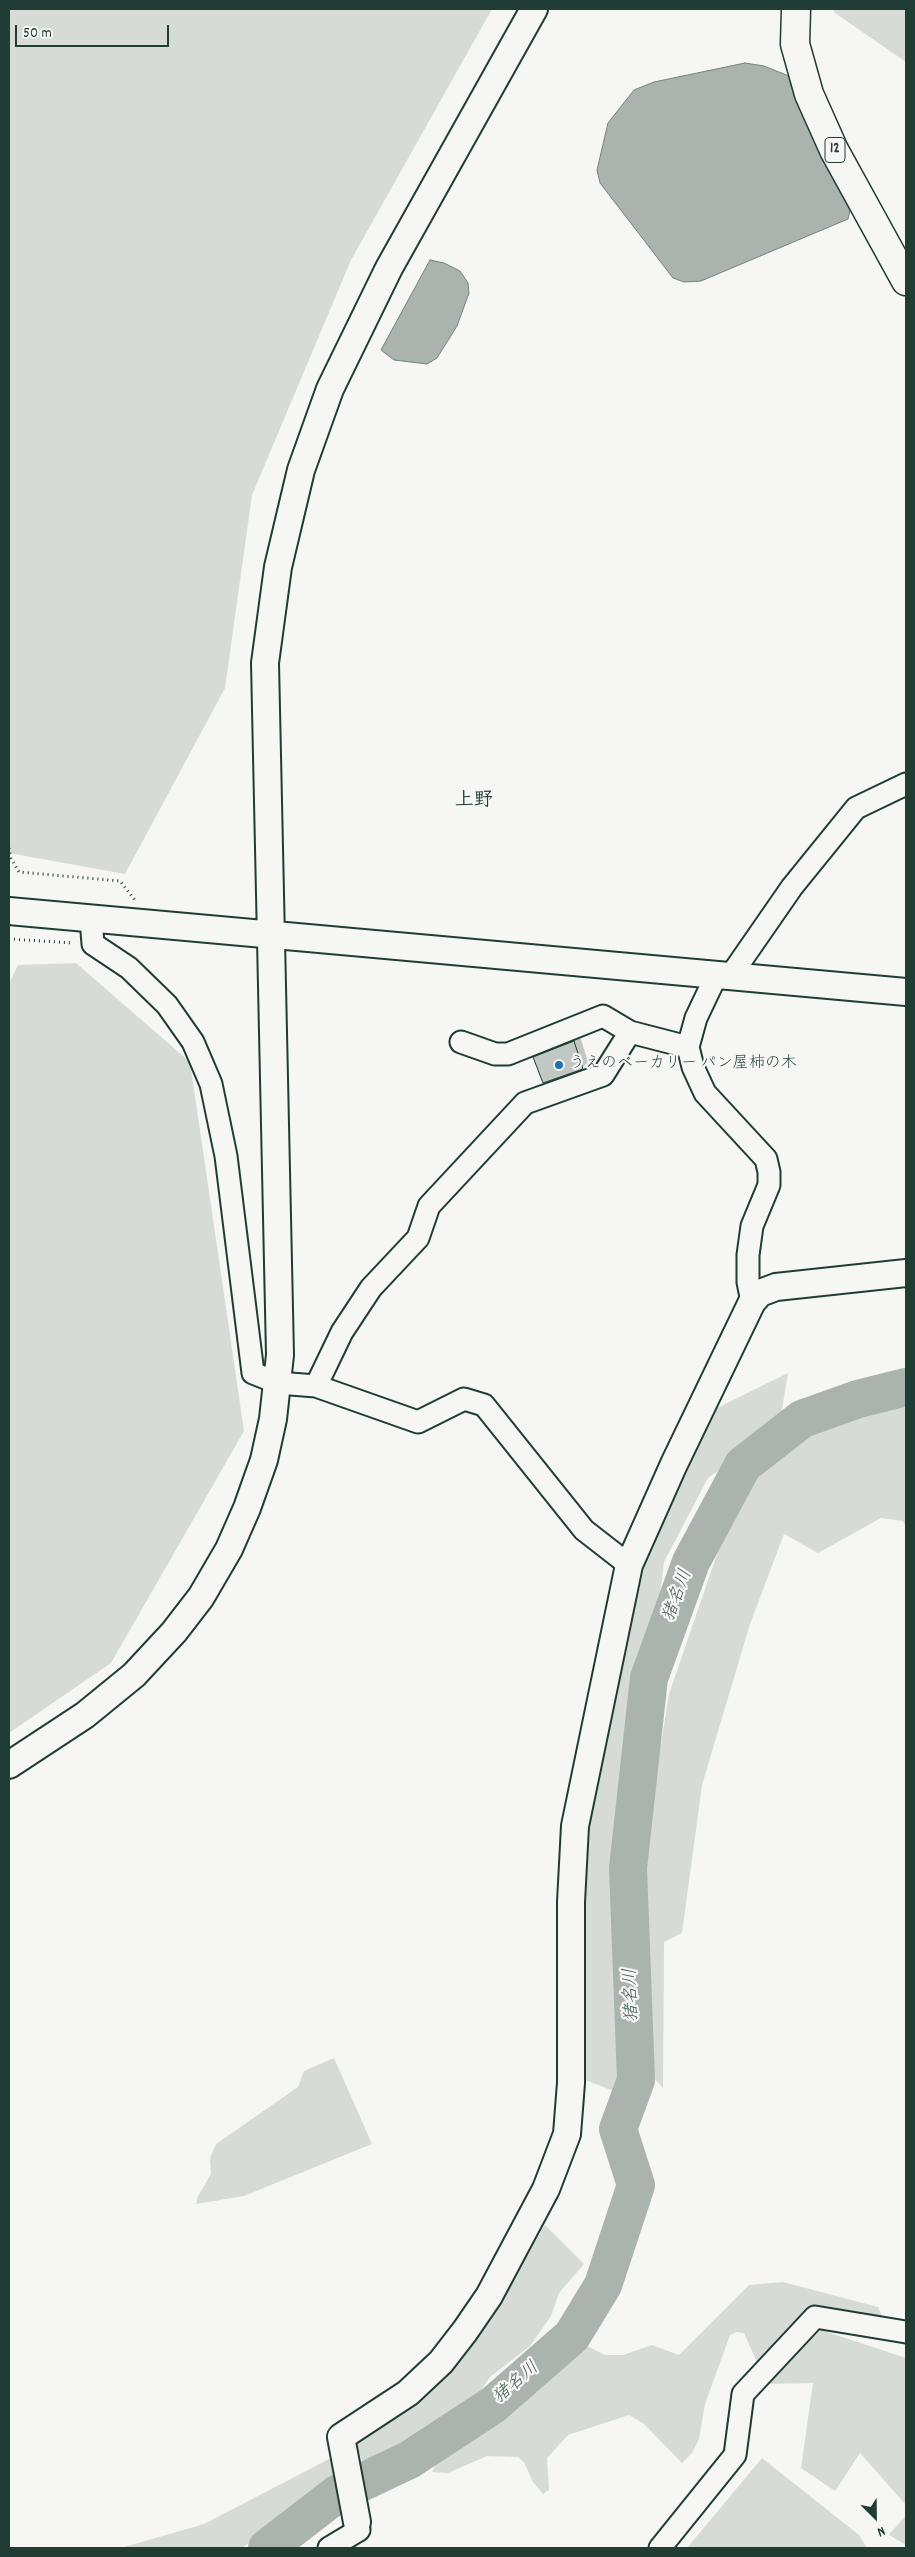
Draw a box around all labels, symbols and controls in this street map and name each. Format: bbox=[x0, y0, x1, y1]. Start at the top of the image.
scale bar bbox=[18, 15, 171, 47]
text: 50 m bbox=[23, 23, 52, 45]
road number: 12 bbox=[825, 138, 845, 162]
district label: 上野 bbox=[455, 791, 493, 813]
place label: うえのベーカリー パン屋柿の木 bbox=[569, 1055, 797, 1075]
marker: うえのベーカリー パン屋柿の木 bbox=[553, 1059, 565, 1071]
water label: 猪名川 bbox=[660, 1567, 698, 1625]
water label: 猪名川 bbox=[621, 1968, 645, 2022]
water label: 猪名川 bbox=[490, 2358, 544, 2410]
north arrow bbox=[850, 2492, 900, 2542]
text: N bbox=[874, 2520, 888, 2541]

